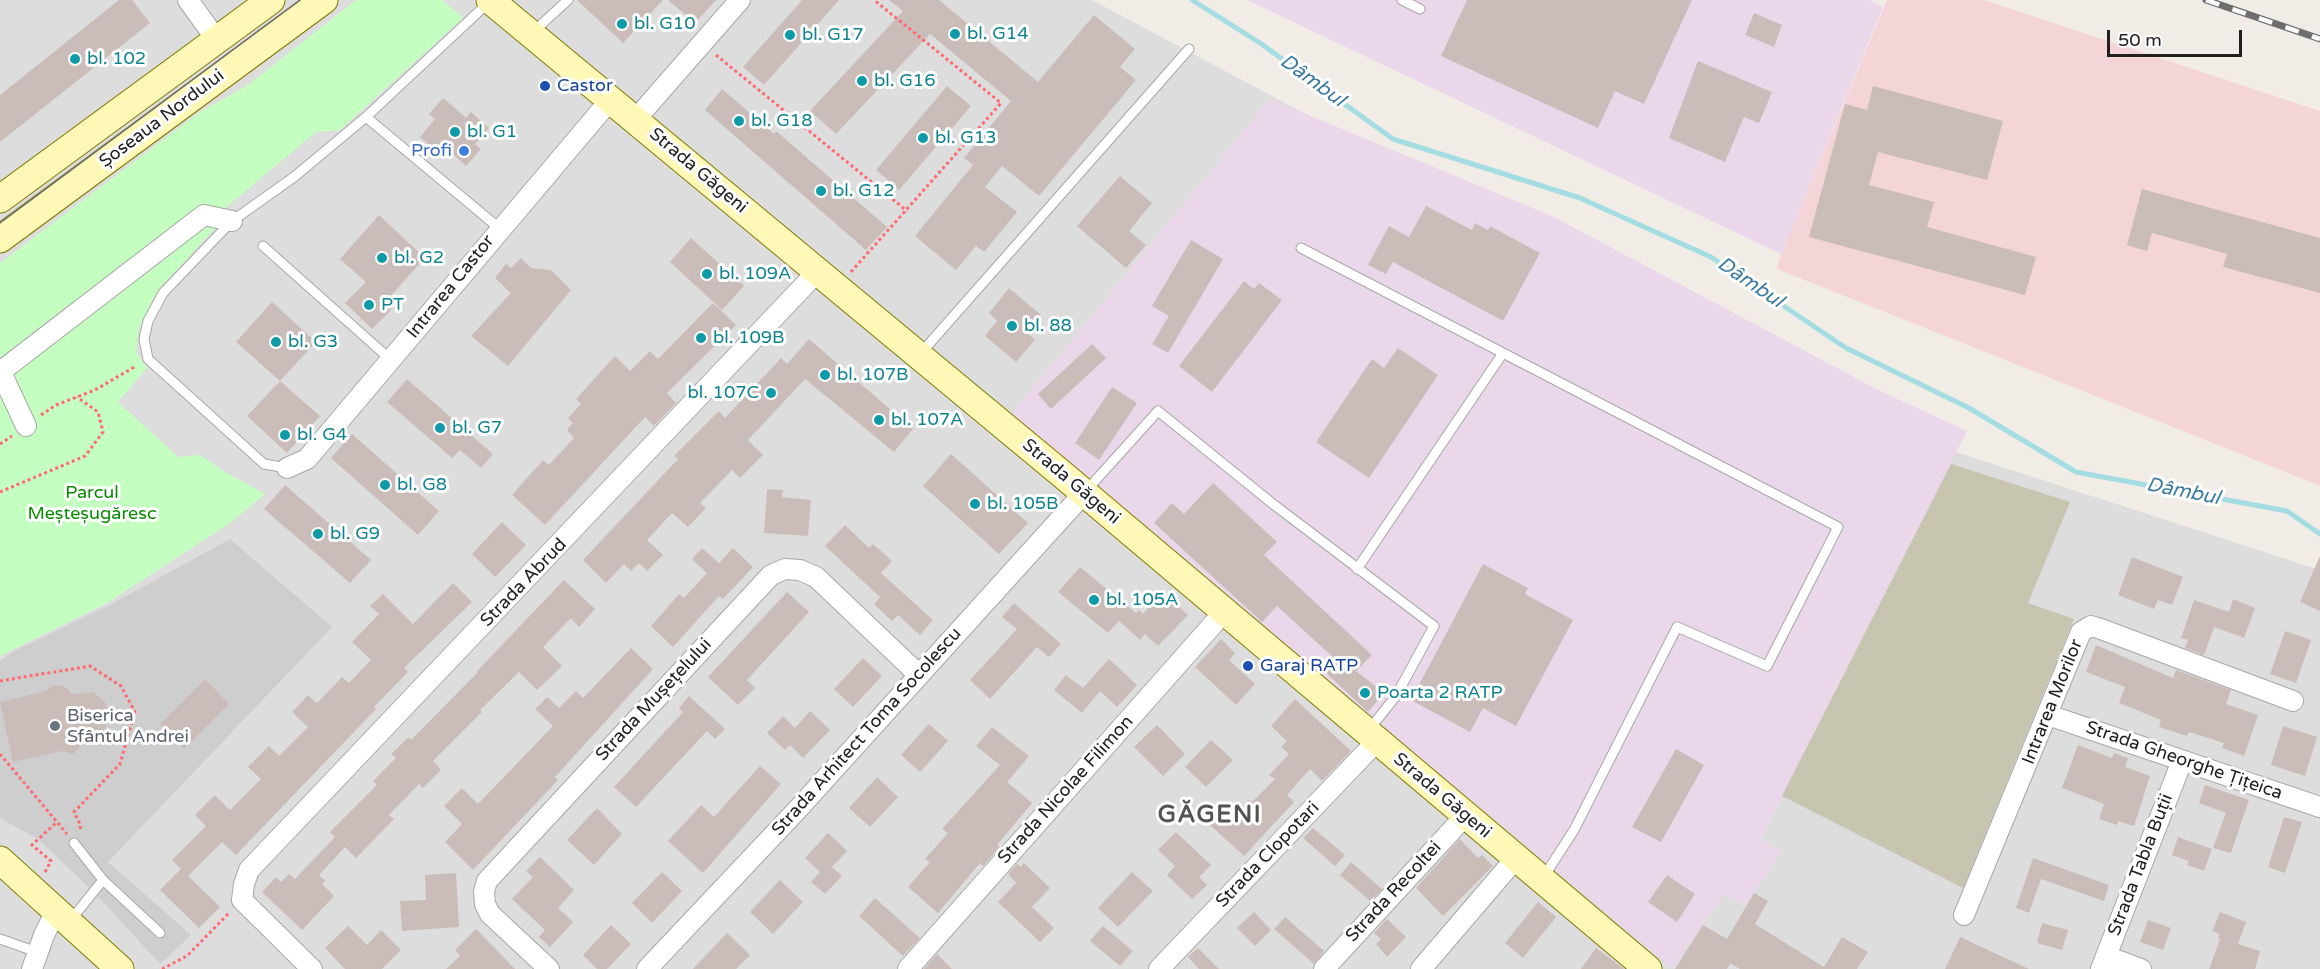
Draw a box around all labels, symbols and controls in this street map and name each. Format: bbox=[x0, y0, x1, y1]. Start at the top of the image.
place label: bl. G10 bbox=[634, 13, 695, 35]
marker: bl. G10 bbox=[615, 17, 629, 31]
scale bar bbox=[2110, 18, 2245, 56]
place label: bl. G14 bbox=[967, 23, 1028, 45]
place label: bl. G17 bbox=[802, 24, 863, 46]
marker: bl. G14 bbox=[948, 27, 962, 41]
marker: bl. G17 bbox=[783, 28, 797, 42]
text: 50 m bbox=[2118, 29, 2162, 51]
place label: bl. 102 bbox=[87, 48, 146, 70]
water label: Dâmbul bbox=[1275, 49, 1349, 113]
marker: bl. 102 bbox=[68, 52, 82, 66]
street label: Șoseaua Nordului bbox=[95, 65, 229, 173]
place label: bl. G16 bbox=[874, 70, 935, 92]
marker: bl. G16 bbox=[855, 74, 869, 88]
place label: Castor bbox=[557, 75, 613, 97]
marker: Castor bbox=[538, 79, 552, 93]
place label: bl. G18 bbox=[751, 110, 812, 132]
marker: bl. G18 bbox=[732, 114, 746, 128]
place label: bl. G1 bbox=[467, 121, 517, 143]
street label: Strada Găgeni bbox=[645, 124, 751, 218]
marker: bl. G1 bbox=[448, 125, 462, 139]
place label: bl. G13 bbox=[935, 127, 996, 149]
marker: bl. G13 bbox=[916, 131, 930, 145]
place label: Profi bbox=[411, 140, 452, 162]
marker: Profi bbox=[457, 144, 471, 158]
place label: bl. G12 bbox=[833, 180, 894, 202]
marker: bl. G12 bbox=[814, 184, 828, 198]
street label: Intrarea Castor bbox=[403, 231, 499, 343]
place label: bl. G2 bbox=[394, 247, 444, 269]
marker: bl. G2 bbox=[375, 251, 389, 265]
water label: Dâmbul bbox=[1713, 252, 1787, 314]
place label: bl. 109A bbox=[719, 263, 792, 285]
marker: bl. 109A bbox=[700, 267, 714, 281]
place label: PT bbox=[381, 294, 404, 316]
marker: PT bbox=[362, 298, 376, 312]
place label: bl. 88 bbox=[1024, 315, 1072, 337]
marker: bl. 88 bbox=[1005, 319, 1019, 333]
place label: bl. 109B bbox=[713, 327, 785, 349]
place label: bl. G3 bbox=[288, 331, 338, 353]
marker: bl. 109B bbox=[694, 331, 708, 345]
marker: bl. G3 bbox=[269, 335, 283, 349]
place label: bl. 107B bbox=[837, 364, 909, 386]
marker: bl. 107B bbox=[818, 368, 832, 382]
place label: bl. 107C bbox=[687, 382, 759, 404]
marker: bl. 107C bbox=[764, 386, 778, 400]
place label: bl. 107A bbox=[891, 409, 964, 431]
marker: bl. 107A bbox=[872, 413, 886, 427]
place label: bl. G7 bbox=[452, 417, 502, 439]
marker: bl. G7 bbox=[433, 421, 447, 435]
place label: bl. G4 bbox=[297, 424, 347, 446]
marker: bl. G4 bbox=[278, 428, 292, 442]
street label: Strada Găgeni bbox=[1018, 435, 1124, 529]
water label: Dâmbul bbox=[2144, 473, 2222, 511]
place label: bl. G8 bbox=[397, 474, 447, 496]
marker: bl. G8 bbox=[378, 478, 392, 492]
park label: Parcul Meșteșugăresc bbox=[28, 482, 156, 524]
place label: bl. 105B bbox=[987, 493, 1059, 515]
marker: bl. 105B bbox=[968, 497, 982, 511]
place label: bl. G9 bbox=[330, 523, 380, 545]
marker: bl. G9 bbox=[311, 527, 325, 541]
street label: Strada Abrud bbox=[476, 534, 572, 632]
place label: bl. 105A bbox=[1106, 589, 1179, 611]
marker: bl. 105A bbox=[1087, 593, 1101, 607]
street label: Strada Arhitect Toma Socolescu bbox=[768, 623, 966, 841]
street label: Strada Mușețelului bbox=[592, 634, 716, 766]
street label: Intrarea Morilor bbox=[2018, 636, 2088, 768]
place label: Garaj RATP bbox=[1260, 655, 1358, 677]
marker: Garaj RATP bbox=[1241, 659, 1255, 673]
place label: Poarta 2 RATP bbox=[1377, 682, 1503, 704]
marker: Poarta 2 RATP bbox=[1358, 686, 1372, 700]
place label: Biserica Sfântul Andrei bbox=[67, 705, 189, 748]
street label: Strada Nicolae Filimon bbox=[994, 711, 1138, 869]
street label: Strada Gheorghe Țițeica bbox=[2083, 717, 2285, 805]
marker: Biserica Sfântul Andrei bbox=[48, 719, 62, 733]
street label: Strada Găgeni bbox=[1389, 749, 1495, 843]
street label: Strada Tabla Buții bbox=[2104, 791, 2178, 939]
street label: Strada Clopotari bbox=[1212, 797, 1324, 913]
district label: GĂGENI bbox=[1158, 802, 1262, 830]
street label: Strada Recoltei bbox=[1342, 837, 1446, 947]

